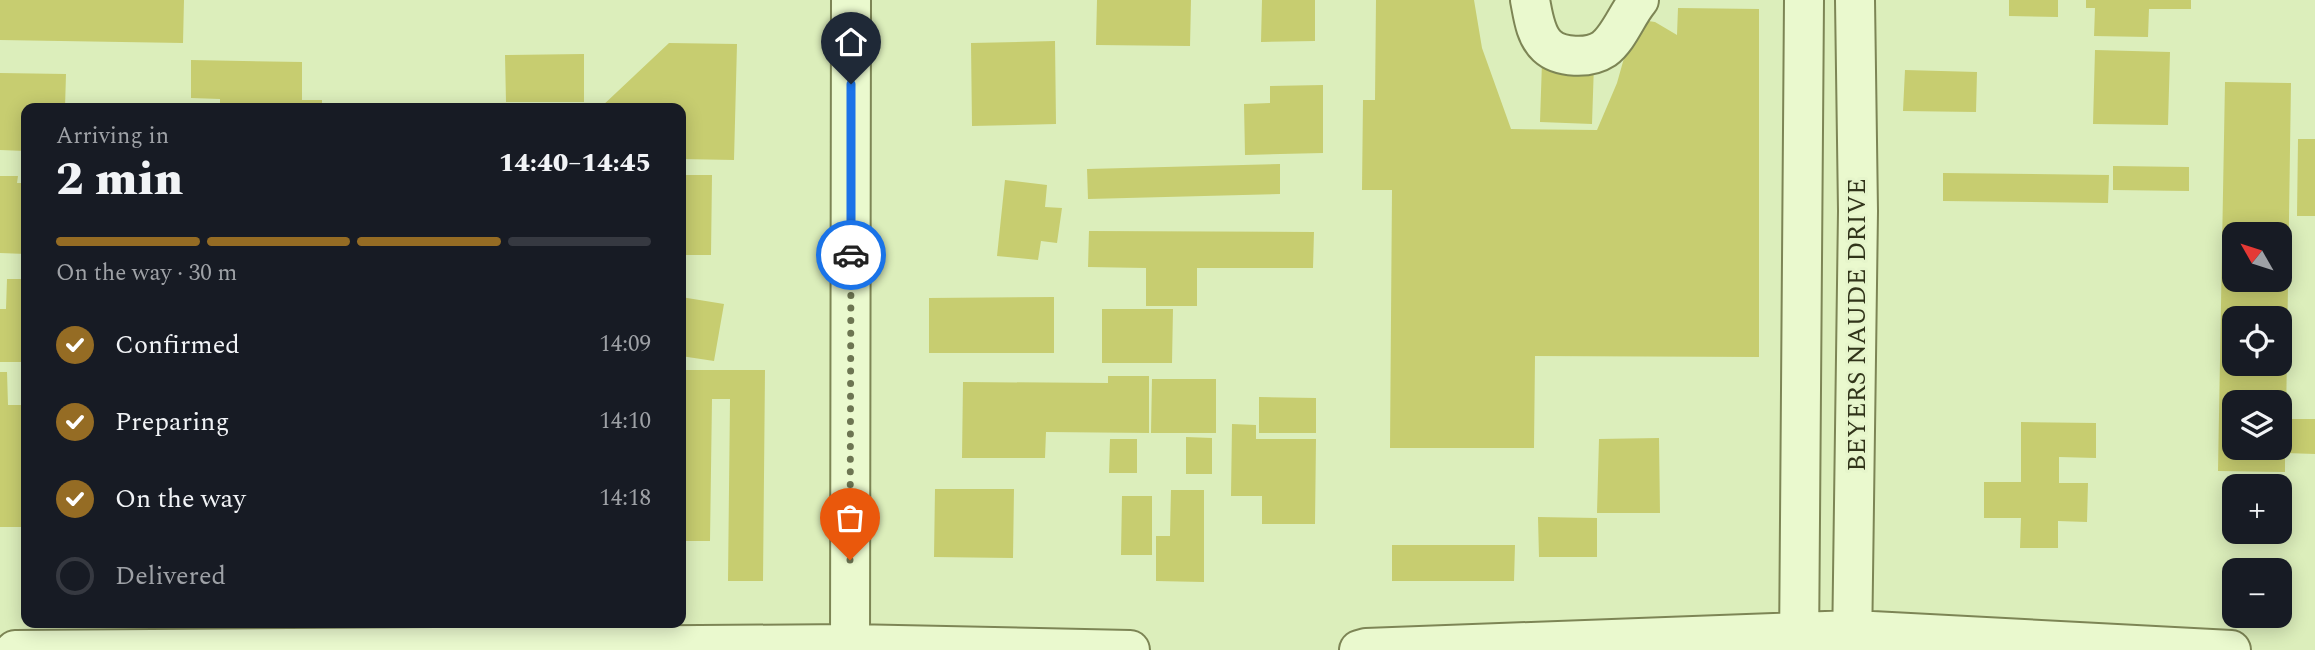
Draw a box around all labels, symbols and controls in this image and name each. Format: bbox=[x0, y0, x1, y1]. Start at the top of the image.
pin bbox=[821, 12.0, 881, 84]
icon: home bbox=[832, 23, 870, 61]
text: Arriving in bbox=[56, 119, 169, 154]
text: 14:40–14:45 bbox=[499, 143, 651, 183]
text: 2 min bbox=[56, 145, 183, 215]
street label: BEYERS NAUDE DRIVE bbox=[1837, 178, 1877, 472]
courier bbox=[816, 220, 886, 290]
north arrow bbox=[2222, 222, 2292, 292]
map controls bbox=[2222, 222, 2292, 628]
icon: car bbox=[832, 236, 870, 274]
text: On the way · 30 m bbox=[56, 256, 237, 291]
button: locate bbox=[2222, 306, 2292, 376]
text: Confirmed bbox=[115, 325, 240, 365]
icon: check bbox=[56, 326, 94, 364]
text: 14:09 bbox=[599, 327, 651, 362]
button: layers bbox=[2222, 390, 2292, 460]
text: Preparing bbox=[115, 402, 229, 442]
icon: check bbox=[56, 403, 94, 441]
text: 14:10 bbox=[599, 404, 651, 439]
button: + bbox=[2222, 474, 2292, 544]
text: On the way bbox=[115, 479, 246, 519]
icon: check bbox=[56, 480, 94, 518]
text: 14:18 bbox=[599, 481, 651, 516]
pin bbox=[820, 488, 880, 560]
icon: bag bbox=[831, 499, 869, 537]
text: Delivered bbox=[115, 556, 226, 596]
button: − bbox=[2222, 558, 2292, 628]

